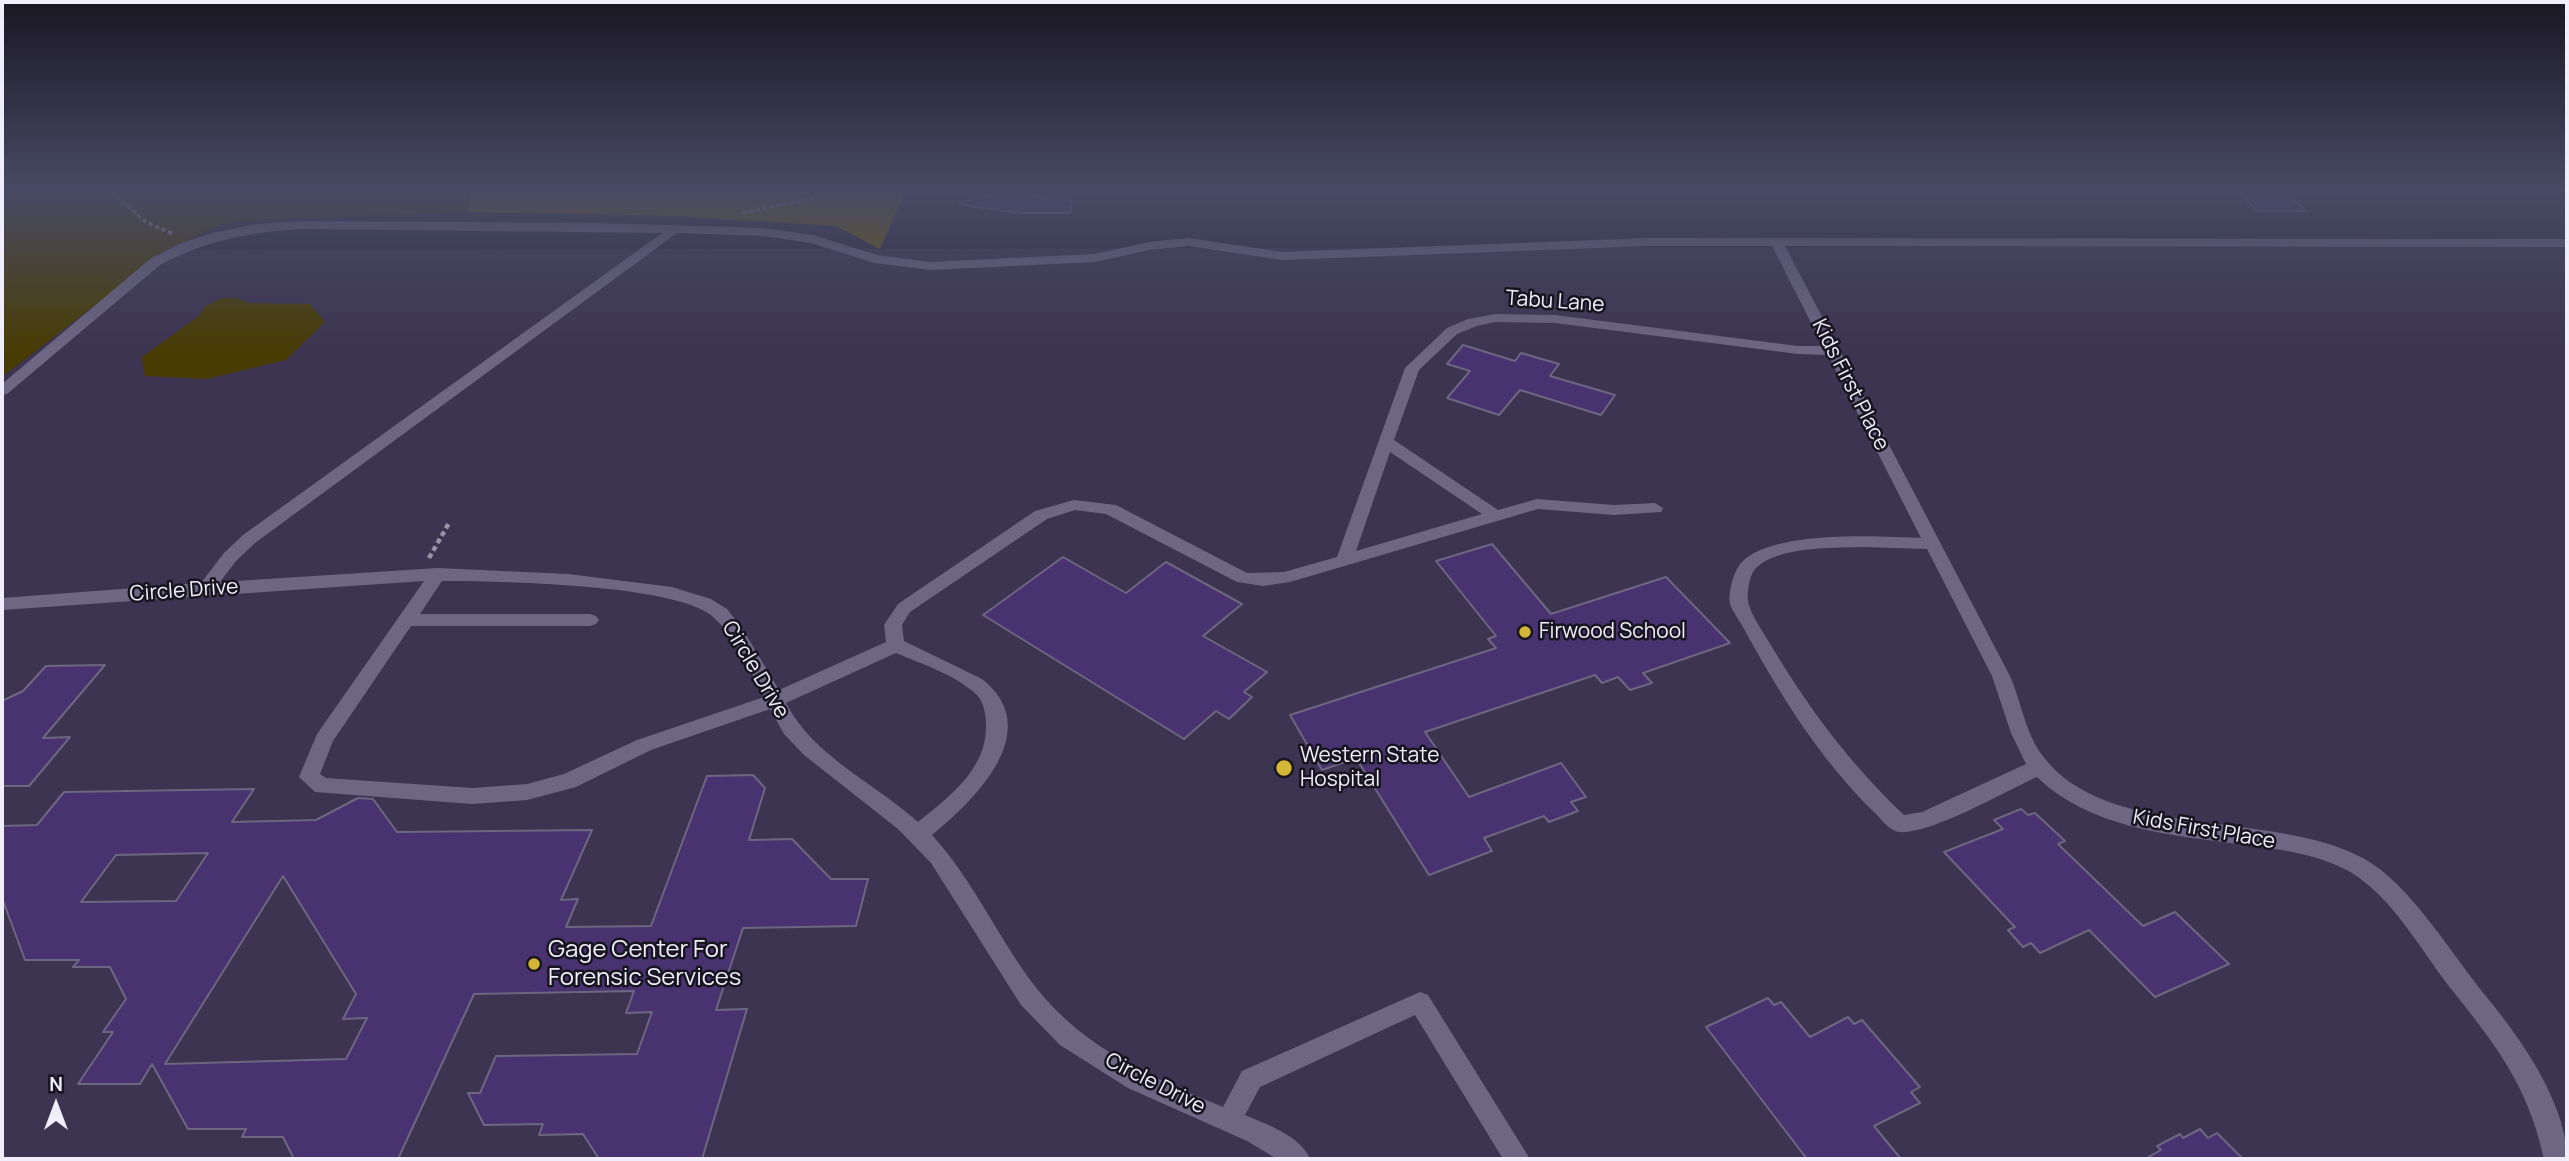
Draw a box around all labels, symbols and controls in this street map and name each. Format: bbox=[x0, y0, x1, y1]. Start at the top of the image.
street label: Tabu Lane bbox=[1505, 286, 1605, 318]
street label: Kids First Place bbox=[1806, 315, 1894, 455]
street label: Circle Drive bbox=[129, 575, 239, 607]
street label: Circle Drive bbox=[716, 617, 794, 723]
place label: Firwood School bbox=[1539, 619, 1686, 645]
marker: Firwood School bbox=[1517, 624, 1533, 640]
place label: Western State Hospital bbox=[1300, 743, 1439, 793]
marker: Western State Hospital bbox=[1274, 758, 1294, 778]
street label: Kids First Place bbox=[2131, 805, 2277, 855]
place label: Gage Center For Forensic Services bbox=[548, 936, 741, 992]
marker: Gage Center For Forensic Services bbox=[526, 956, 542, 972]
street label: Circle Drive bbox=[1101, 1048, 1209, 1120]
north arrow bbox=[21, 1070, 91, 1140]
text: N bbox=[49, 1071, 63, 1097]

